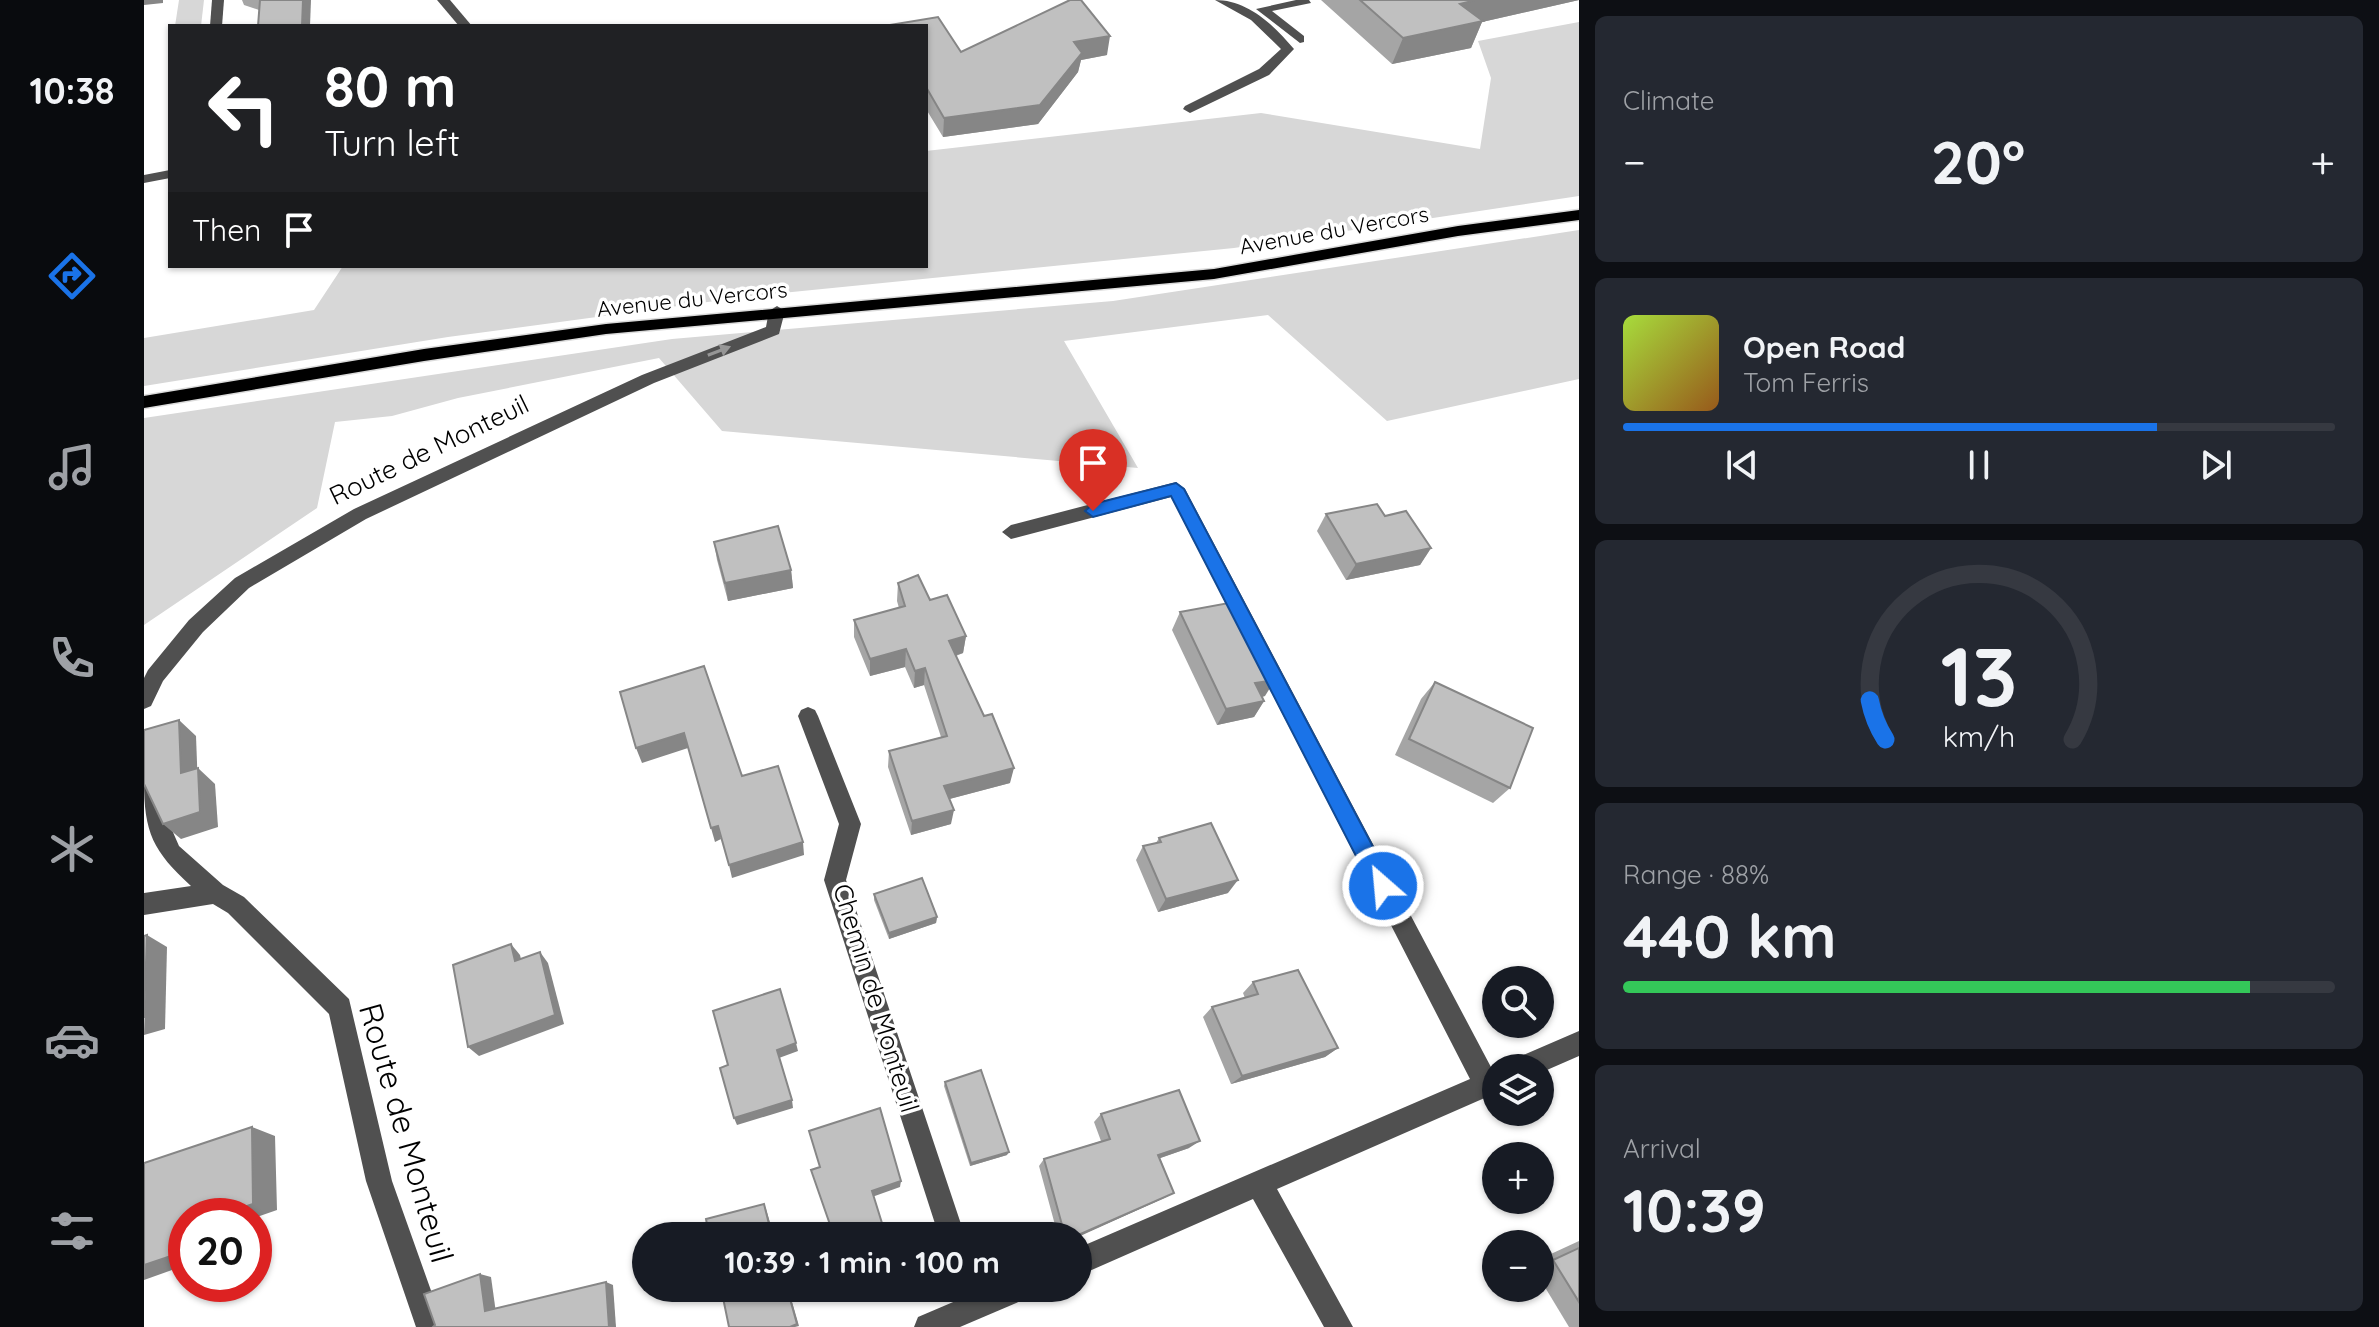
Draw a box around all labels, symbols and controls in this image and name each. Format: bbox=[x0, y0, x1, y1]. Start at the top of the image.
text: 80 m bbox=[324, 51, 456, 121]
icon: left bbox=[192, 56, 296, 160]
text: 10:38 bbox=[30, 68, 115, 113]
text: Climate bbox=[1623, 84, 1714, 117]
text: Turn left bbox=[324, 120, 460, 165]
text: 20° bbox=[1931, 124, 2025, 199]
text: − bbox=[1623, 134, 1646, 189]
text: + bbox=[2310, 134, 2335, 189]
street label: Avenue du Vercors bbox=[1237, 200, 1431, 260]
icon: arrive bbox=[277, 208, 321, 252]
text: Then bbox=[192, 211, 261, 249]
icon: directions bbox=[44, 248, 100, 304]
street label: Avenue du Vercors bbox=[595, 275, 789, 323]
text: Open Road bbox=[1743, 328, 1905, 366]
one-way arrow bbox=[707, 344, 731, 357]
text: Tom Ferris bbox=[1743, 366, 1869, 399]
street label: Route de Monteuil bbox=[324, 387, 534, 512]
pin bbox=[1059, 429, 1127, 511]
icon: music bbox=[44, 439, 100, 495]
icon: arrive bbox=[1071, 441, 1115, 485]
icon: previous bbox=[1720, 443, 1764, 487]
icon: pause bbox=[1957, 443, 2001, 487]
icon: next bbox=[2194, 443, 2238, 487]
text: 13 bbox=[1940, 622, 2018, 726]
icon: phone bbox=[44, 630, 100, 686]
text: km/h bbox=[1943, 718, 2015, 754]
icon: climate bbox=[44, 821, 100, 877]
position arrow bbox=[1341, 844, 1425, 928]
text: Range · 88% bbox=[1623, 858, 1769, 891]
street label: Chemin de Monteuil bbox=[826, 880, 927, 1116]
text: 440 km bbox=[1623, 898, 1837, 973]
map controls bbox=[1482, 966, 1554, 1302]
button: search bbox=[1482, 966, 1554, 1038]
street label: Route de Monteuil bbox=[351, 998, 463, 1267]
icon: car bbox=[44, 1012, 100, 1068]
button: layers bbox=[1482, 1054, 1554, 1126]
text: Arrival bbox=[1623, 1132, 1701, 1165]
button: + bbox=[1482, 1142, 1554, 1214]
text: 10:39 bbox=[1623, 1172, 1766, 1247]
speed limit sign: 20 bbox=[168, 1198, 272, 1302]
icon: filters bbox=[44, 1203, 100, 1259]
button: − bbox=[1482, 1230, 1554, 1302]
text: 10:39 · 1 min · 100 m bbox=[724, 1243, 1000, 1281]

